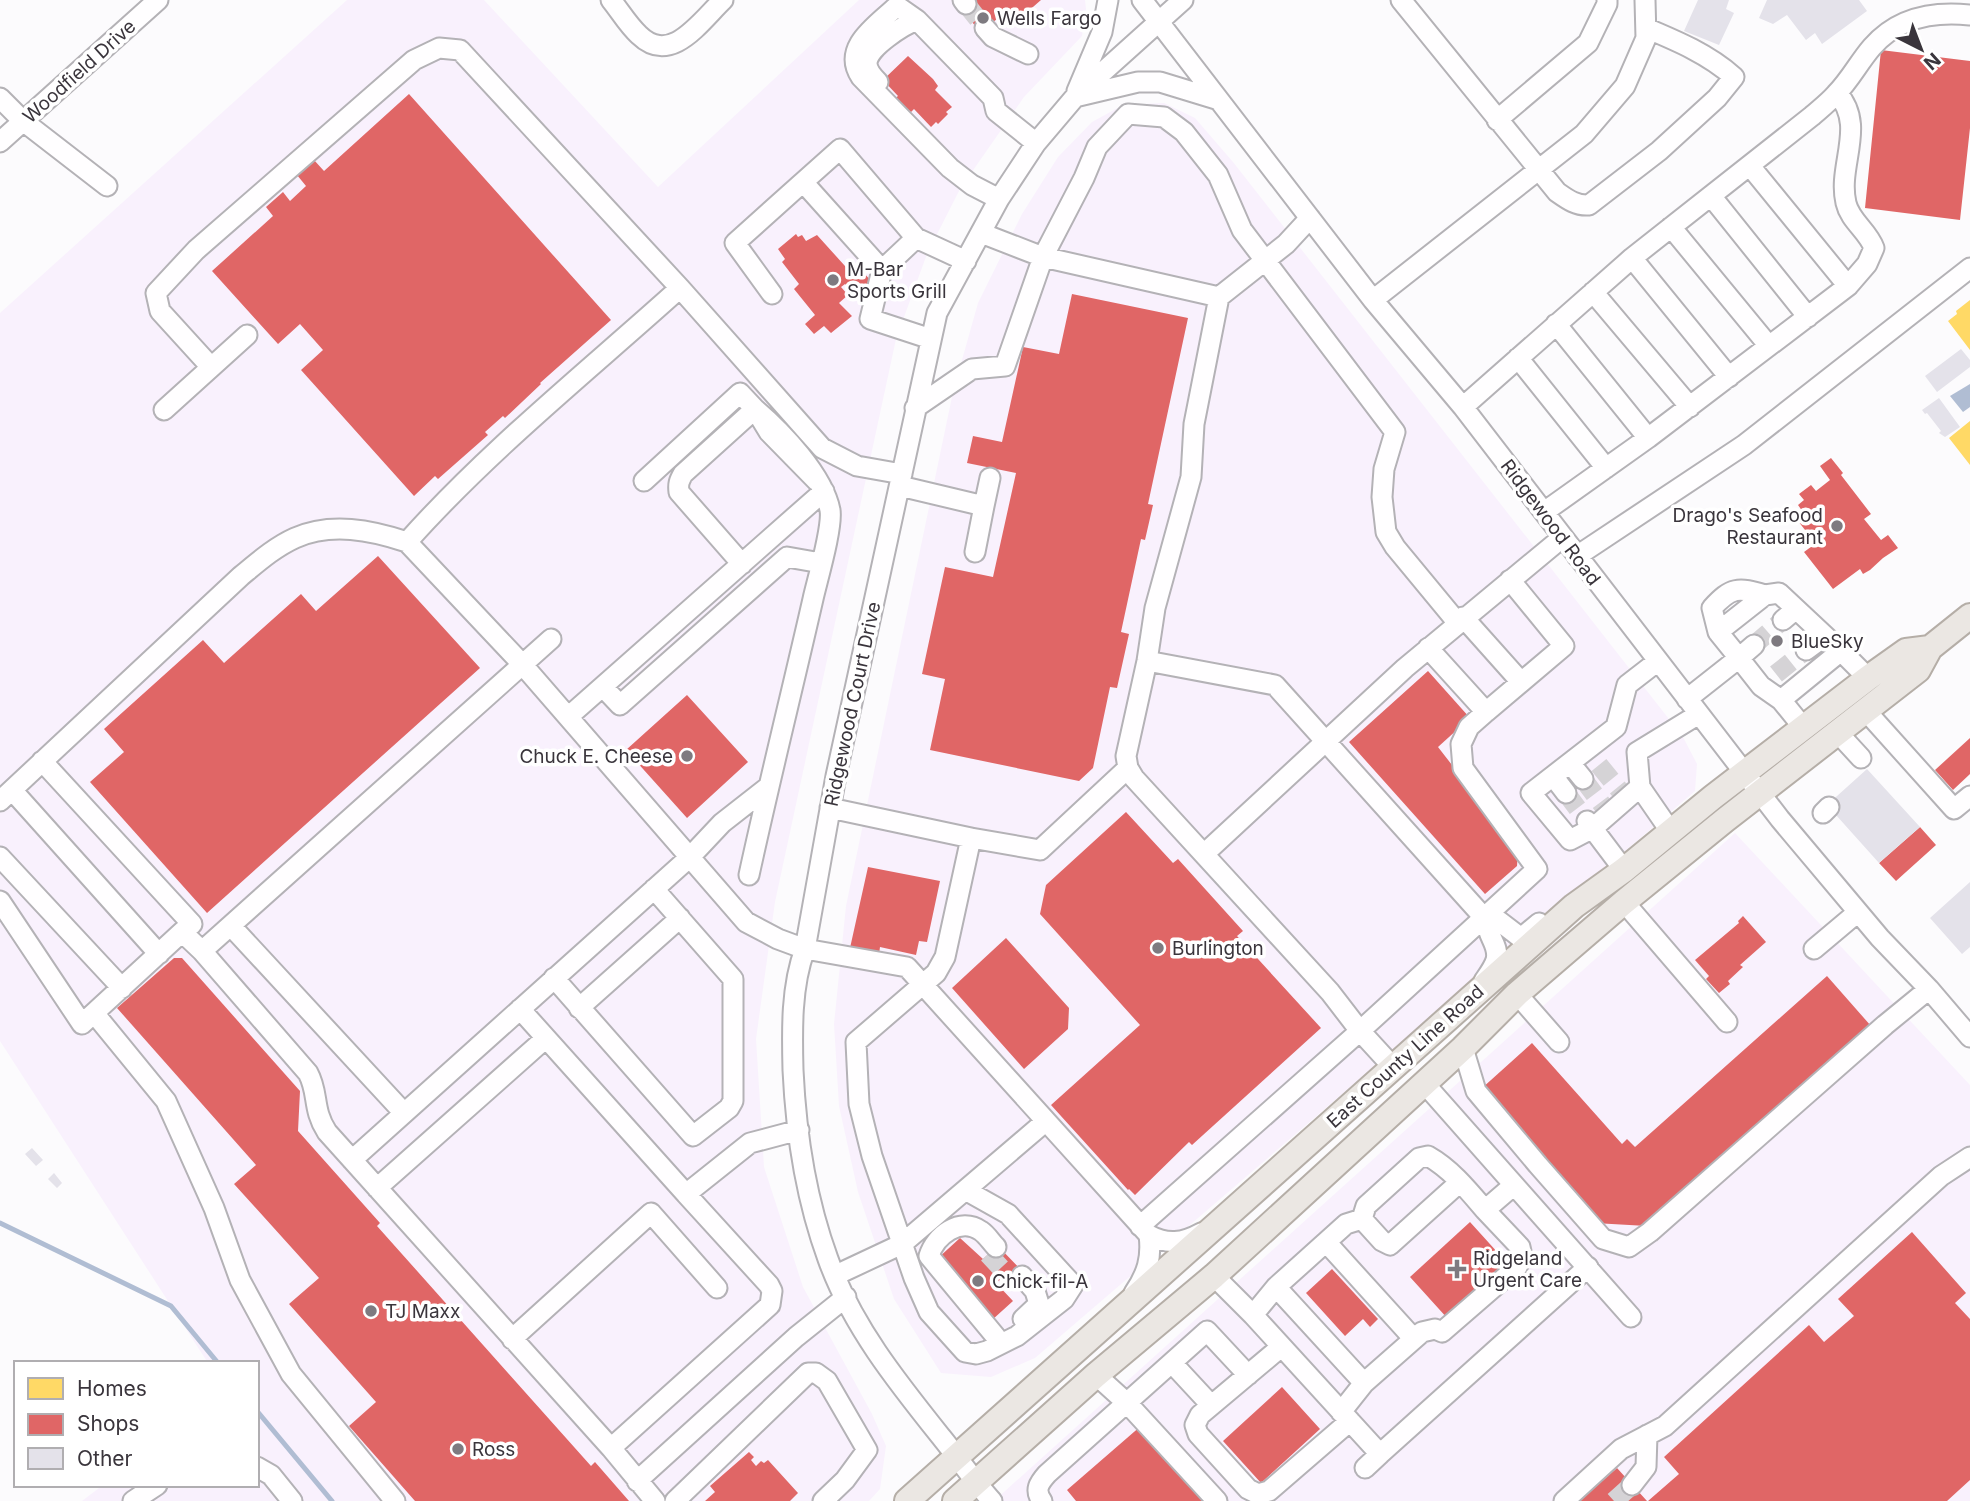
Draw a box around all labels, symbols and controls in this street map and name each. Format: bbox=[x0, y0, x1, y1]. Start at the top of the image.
place label: Wells Fargo bbox=[997, 7, 1102, 30]
marker: Wells Fargo bbox=[975, 10, 991, 26]
north arrow bbox=[1886, 14, 1956, 84]
street label: Woodfield Drive bbox=[18, 15, 140, 128]
text: N bbox=[1919, 48, 1945, 75]
place label: M-Bar Sports Grill bbox=[847, 258, 947, 303]
marker: M-Bar Sports Grill bbox=[825, 272, 841, 288]
street label: Ridgewood Road bbox=[1496, 455, 1605, 590]
place label: Drago's Seafood Restaurant bbox=[1673, 504, 1823, 549]
marker: Drago's Seafood Restaurant bbox=[1829, 518, 1845, 534]
street label: Ridgewood Court Drive bbox=[820, 600, 885, 808]
place label: BlueSky bbox=[1791, 630, 1864, 653]
marker: BlueSky bbox=[1769, 633, 1785, 649]
place label: Chuck E. Cheese bbox=[519, 745, 673, 768]
marker: Chuck E. Cheese bbox=[679, 748, 695, 764]
place label: Burlington bbox=[1172, 937, 1264, 960]
marker: Burlington bbox=[1150, 940, 1166, 956]
street label: East County Line Road bbox=[1322, 980, 1488, 1133]
place label: Ridgeland Urgent Care bbox=[1473, 1247, 1582, 1292]
marker: Ridgeland Urgent Care bbox=[1447, 1259, 1467, 1279]
place label: Chick-fil-A bbox=[992, 1270, 1088, 1293]
marker: Chick-fil-A bbox=[970, 1273, 986, 1289]
place label: TJ Maxx bbox=[385, 1300, 460, 1323]
marker: TJ Maxx bbox=[363, 1303, 379, 1319]
legend bbox=[14, 1361, 259, 1487]
text: Homes bbox=[77, 1376, 147, 1401]
text: Shops bbox=[77, 1411, 139, 1436]
place label: Ross bbox=[472, 1438, 515, 1461]
marker: Ross bbox=[450, 1441, 466, 1457]
text: Other bbox=[77, 1446, 133, 1471]

